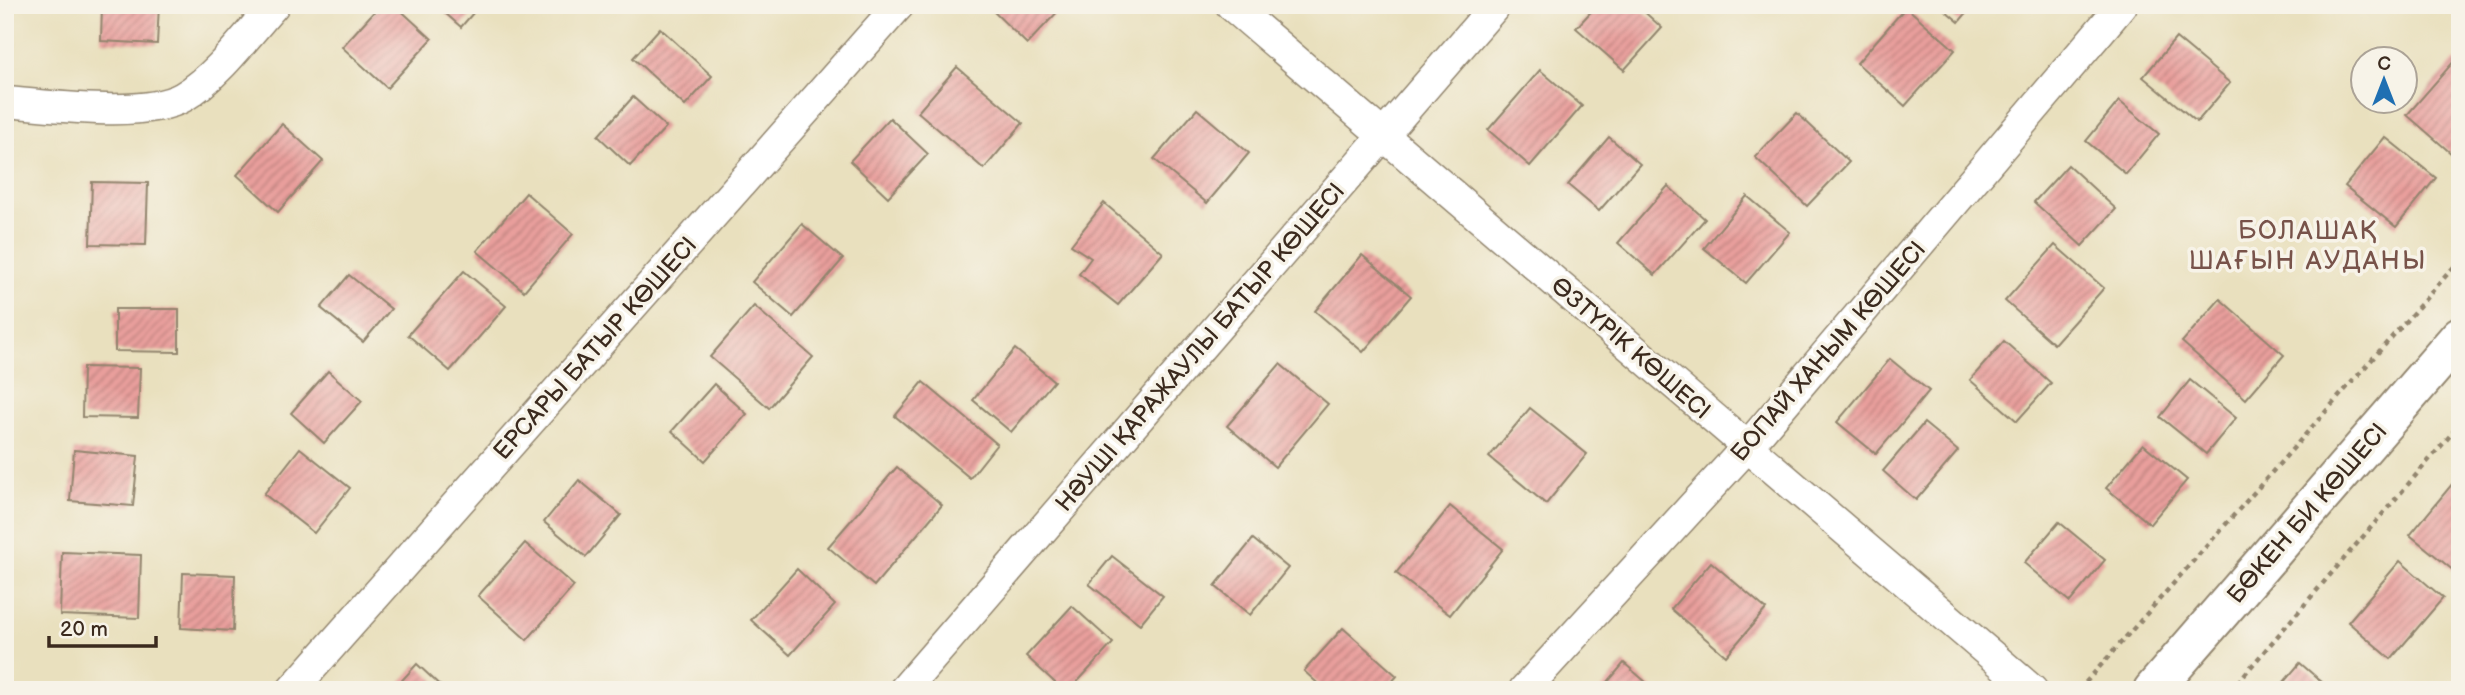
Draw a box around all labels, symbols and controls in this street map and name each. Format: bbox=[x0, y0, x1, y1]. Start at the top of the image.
north arrow bbox=[2350, 46, 2420, 116]
text: С bbox=[2377, 53, 2391, 76]
street label: НӘУШІ ҚАРАЖАУЛЫ БАТЫР КӨШЕСІ bbox=[1050, 177, 1351, 518]
district label: БОЛАШАҚ ШАҒЫН АУДАНЫ bbox=[2189, 216, 2427, 277]
street label: ЕРСАРЫ БАТЫР КӨШЕСІ bbox=[488, 231, 703, 466]
street label: БОПАЙ ХАНЫМ КӨШЕСІ bbox=[1725, 235, 1932, 467]
street label: ӨЗТҮРІК КӨШЕСІ bbox=[1545, 271, 1716, 426]
street label: БӨКЕН БИ КӨШЕСІ bbox=[2221, 417, 2393, 609]
scale bar bbox=[49, 604, 156, 648]
text: 20 m bbox=[60, 617, 108, 642]

